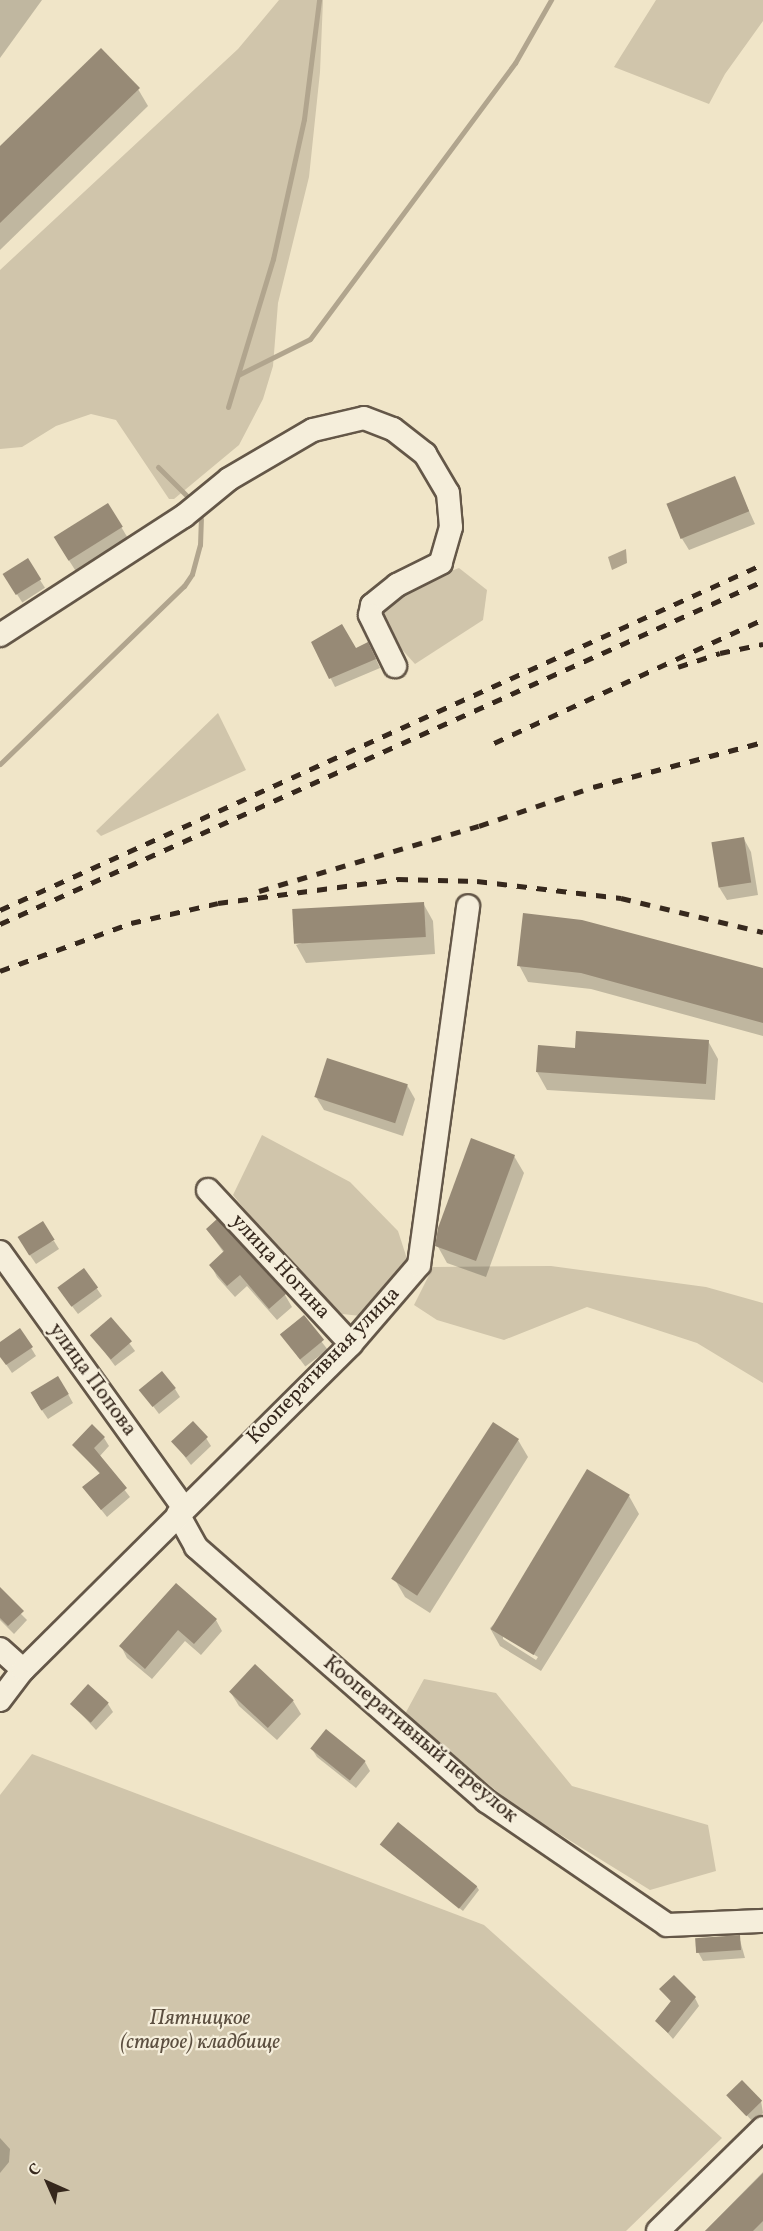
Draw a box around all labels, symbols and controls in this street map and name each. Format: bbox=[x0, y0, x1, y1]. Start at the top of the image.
street label: улица Ногина bbox=[225, 1209, 335, 1325]
street label: Кооперативная улица bbox=[242, 1282, 406, 1450]
street label: улица Попова bbox=[42, 1318, 142, 1442]
street label: Кооперативный переулок bbox=[317, 1651, 523, 1829]
park label: Пятницкое (старое) кладбище bbox=[120, 2006, 280, 2056]
north arrow bbox=[18, 2153, 78, 2213]
text: С bbox=[24, 2159, 47, 2182]

